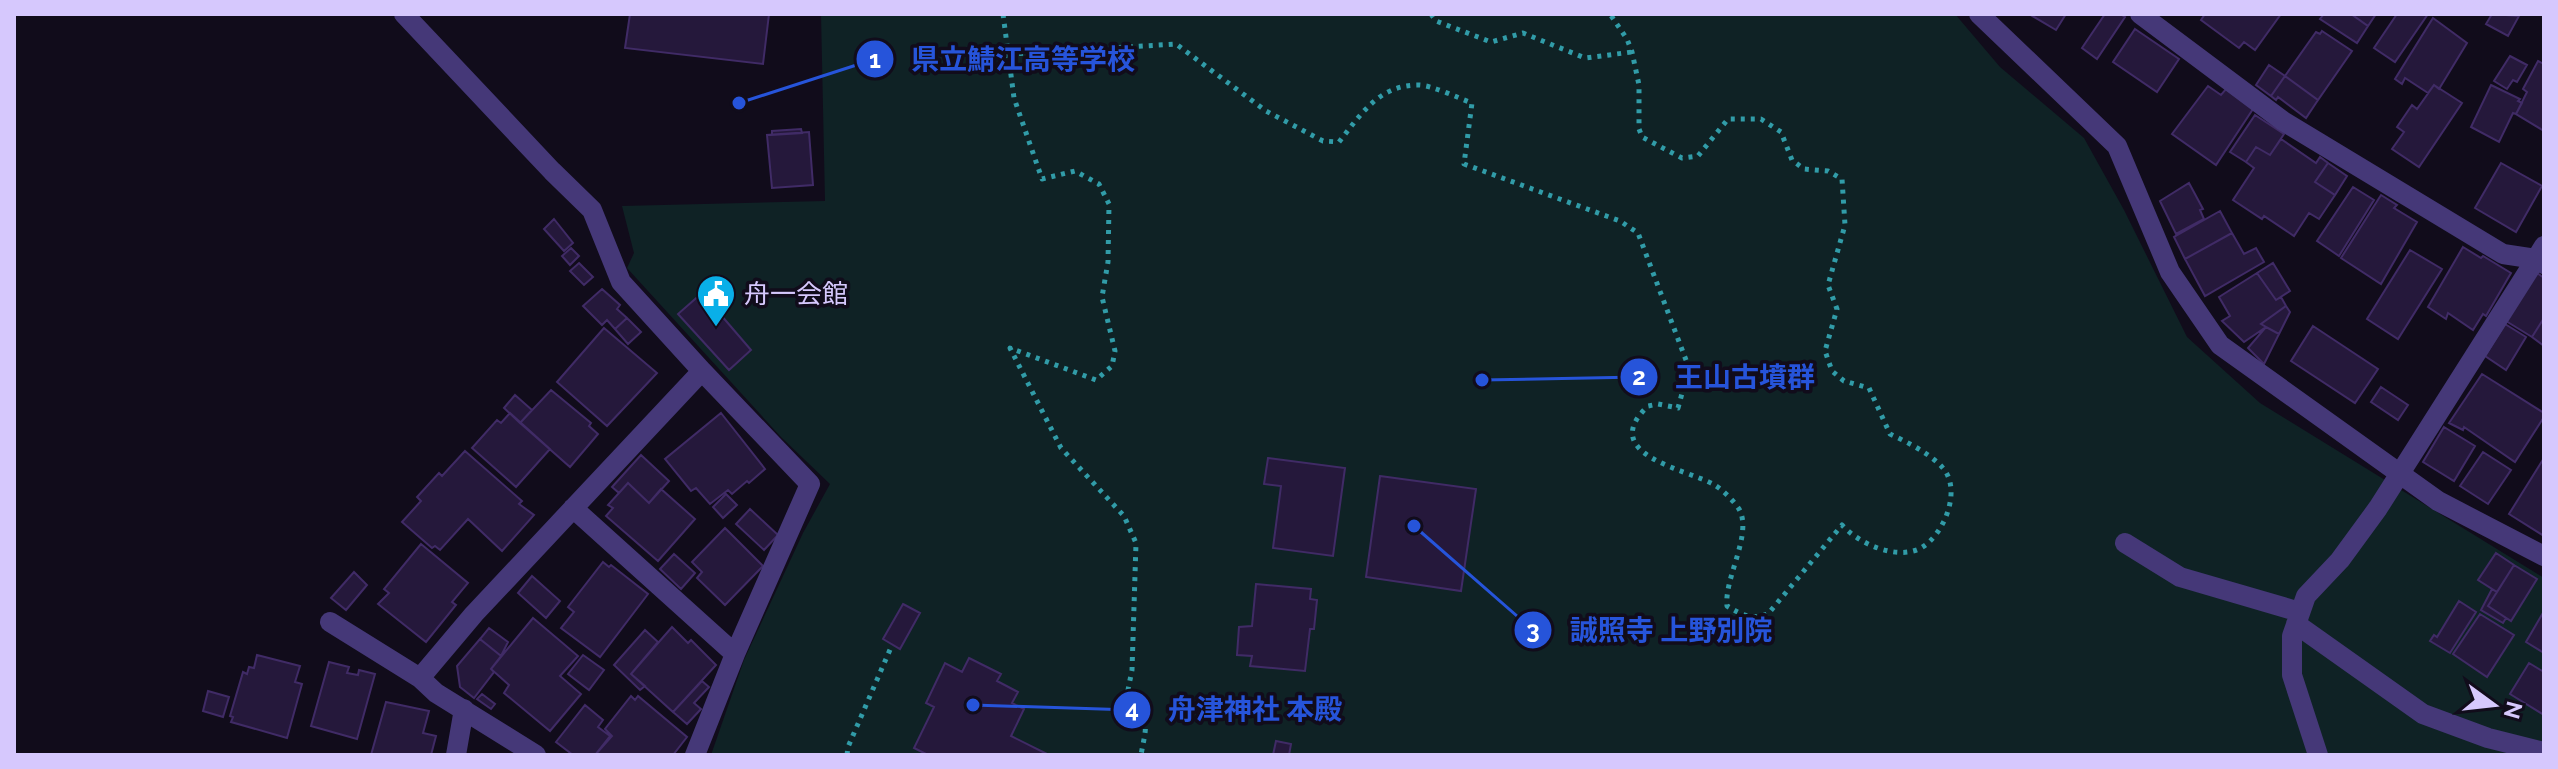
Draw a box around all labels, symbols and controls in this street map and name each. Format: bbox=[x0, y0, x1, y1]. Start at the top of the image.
callout: 県立鯖江高等学校 bbox=[855, 33, 1151, 85]
text: 県立鯖江高等学校 bbox=[911, 43, 1135, 76]
text: 1 bbox=[869, 45, 881, 74]
public building icon: 舟一会館 bbox=[695, 273, 737, 328]
place label: 舟一会館 bbox=[744, 279, 848, 309]
callout: 王山古墳群 bbox=[1619, 351, 1831, 403]
text: 王山古墳群 bbox=[1675, 361, 1815, 394]
text: 2 bbox=[1632, 362, 1646, 391]
callout: 誠照寺 上野別院 bbox=[1513, 604, 1788, 656]
text: 誠照寺 上野別院 bbox=[1570, 614, 1772, 647]
text: 3 bbox=[1526, 615, 1540, 644]
north arrow bbox=[2454, 665, 2534, 745]
callout: 舟津神社 本殿 bbox=[1112, 684, 1359, 736]
text: 舟津神社 本殿 bbox=[1168, 693, 1342, 726]
text: 4 bbox=[1125, 695, 1139, 724]
text: N bbox=[2499, 699, 2528, 722]

